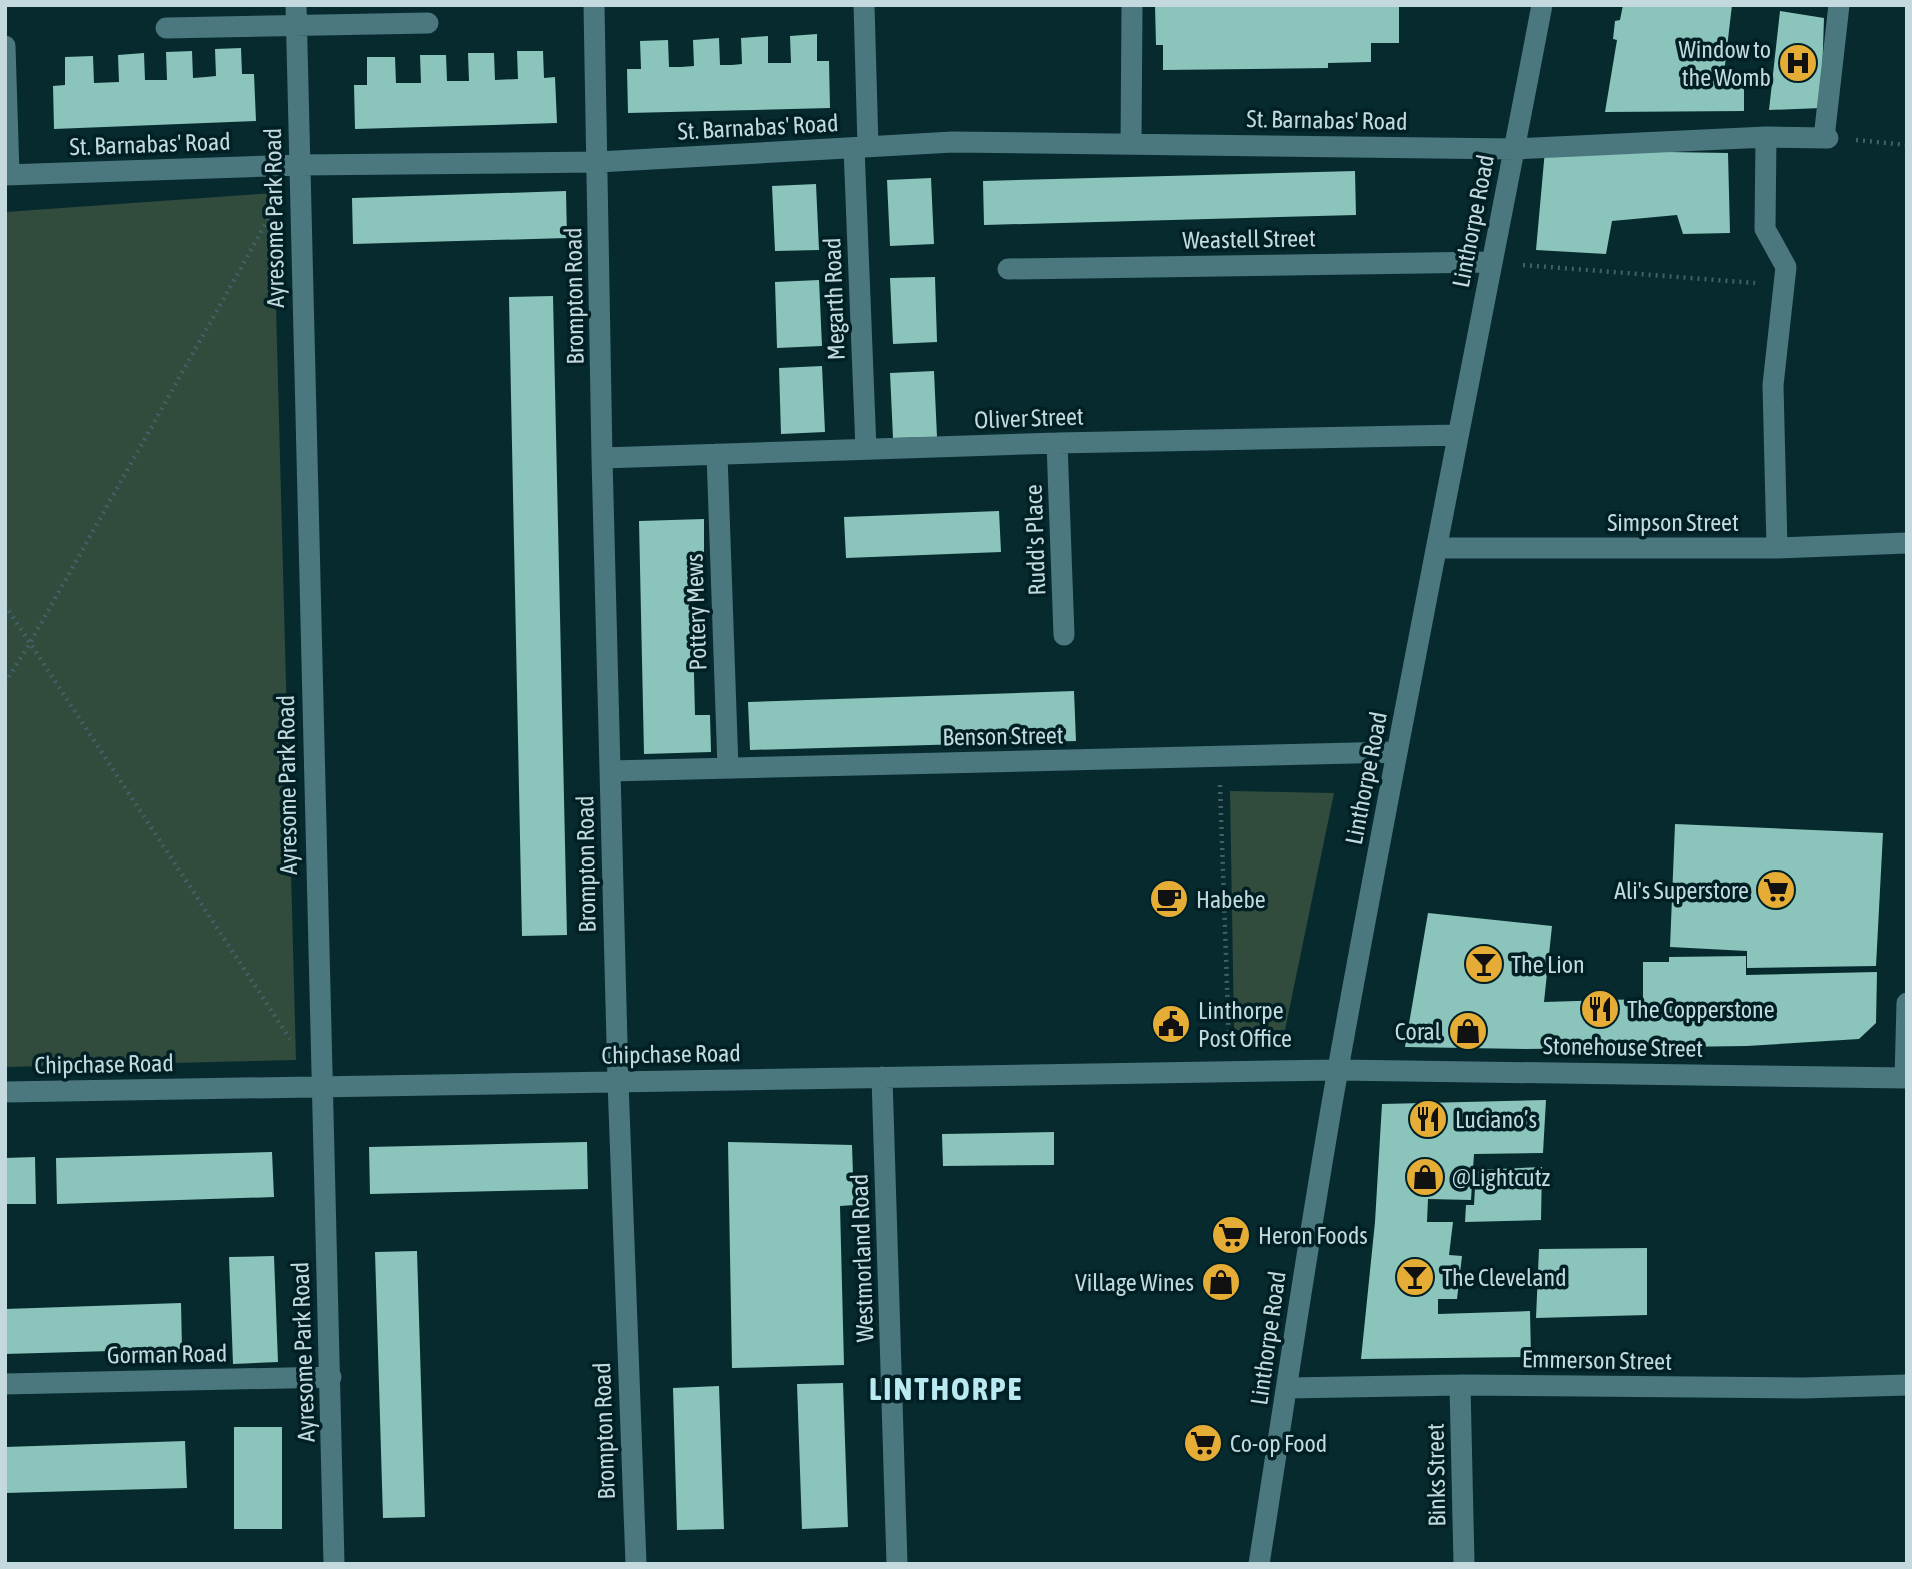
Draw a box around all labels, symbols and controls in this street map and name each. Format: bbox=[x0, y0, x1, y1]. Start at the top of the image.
place label: Window to the Womb bbox=[1678, 36, 1771, 91]
hospital icon: Window to the Womb bbox=[1777, 42, 1819, 84]
street label: St. Barnabas' Road bbox=[1246, 105, 1408, 135]
street label: St. Barnabas' Road bbox=[677, 109, 839, 145]
street label: St. Barnabas' Road bbox=[69, 128, 231, 160]
street label: Ayresome Park Road bbox=[259, 128, 289, 308]
street label: Linthorpe Road bbox=[1447, 152, 1499, 290]
street label: Weastell Street bbox=[1182, 224, 1316, 254]
street label: Brompton Road bbox=[559, 227, 589, 365]
street label: Megarth Road bbox=[818, 237, 850, 361]
street label: Oliver Street bbox=[974, 403, 1084, 433]
street label: Rudd's Place bbox=[1020, 484, 1050, 596]
street label: Simpson Street bbox=[1607, 509, 1739, 536]
street label: Pottery Mews bbox=[680, 553, 712, 671]
street label: Ayresome Park Road bbox=[272, 695, 302, 875]
street label: Linthorpe Road bbox=[1340, 709, 1392, 847]
street label: Benson Street bbox=[942, 721, 1064, 751]
street label: Brompton Road bbox=[571, 795, 601, 933]
supermarket icon: Ali's Superstore bbox=[1755, 869, 1797, 911]
place label: Ali's Superstore bbox=[1614, 877, 1749, 904]
cafe icon: Habebe bbox=[1148, 878, 1190, 920]
place label: Habebe bbox=[1196, 886, 1266, 913]
bar icon: The Lion bbox=[1463, 943, 1505, 985]
place label: The Lion bbox=[1511, 951, 1585, 978]
restaurant icon: The Copperstone bbox=[1579, 988, 1621, 1030]
place label: The Copperstone bbox=[1627, 996, 1775, 1023]
place label: Linthorpe Post Office bbox=[1198, 997, 1292, 1052]
public building icon: Linthorpe Post Office bbox=[1150, 1003, 1192, 1045]
shop icon: Coral bbox=[1447, 1010, 1489, 1052]
place label: Coral bbox=[1395, 1018, 1442, 1045]
street label: Stonehouse Street bbox=[1543, 1032, 1703, 1062]
street label: Chipchase Road bbox=[601, 1039, 741, 1069]
street label: Chipchase Road bbox=[34, 1049, 174, 1079]
restaurant icon: Luciano’s bbox=[1407, 1098, 1449, 1140]
place label: Luciano’s bbox=[1455, 1106, 1537, 1133]
shop icon: @Lightcutz bbox=[1404, 1156, 1446, 1198]
place label: @Lightcutz bbox=[1452, 1164, 1551, 1191]
street label: Westmorland Road bbox=[846, 1173, 878, 1343]
supermarket icon: Heron Foods bbox=[1210, 1214, 1252, 1256]
place label: Heron Foods bbox=[1258, 1222, 1368, 1249]
bar icon: The Cleveland bbox=[1394, 1256, 1436, 1298]
shop icon: Village Wines bbox=[1200, 1261, 1242, 1303]
street label: Ayresome Park Road bbox=[286, 1262, 320, 1442]
place label: The Cleveland bbox=[1442, 1264, 1567, 1291]
place label: Village Wines bbox=[1075, 1269, 1194, 1296]
street label: Linthorpe Road bbox=[1245, 1269, 1291, 1407]
street label: Gorman Road bbox=[107, 1339, 227, 1369]
street label: Emmerson Street bbox=[1522, 1345, 1672, 1375]
street label: Brompton Road bbox=[588, 1362, 620, 1500]
district label: LINTHORPE bbox=[869, 1370, 1023, 1407]
supermarket icon: Co-op Food bbox=[1182, 1422, 1224, 1464]
street label: Binks Street bbox=[1422, 1423, 1450, 1527]
place label: Co-op Food bbox=[1230, 1430, 1327, 1457]

